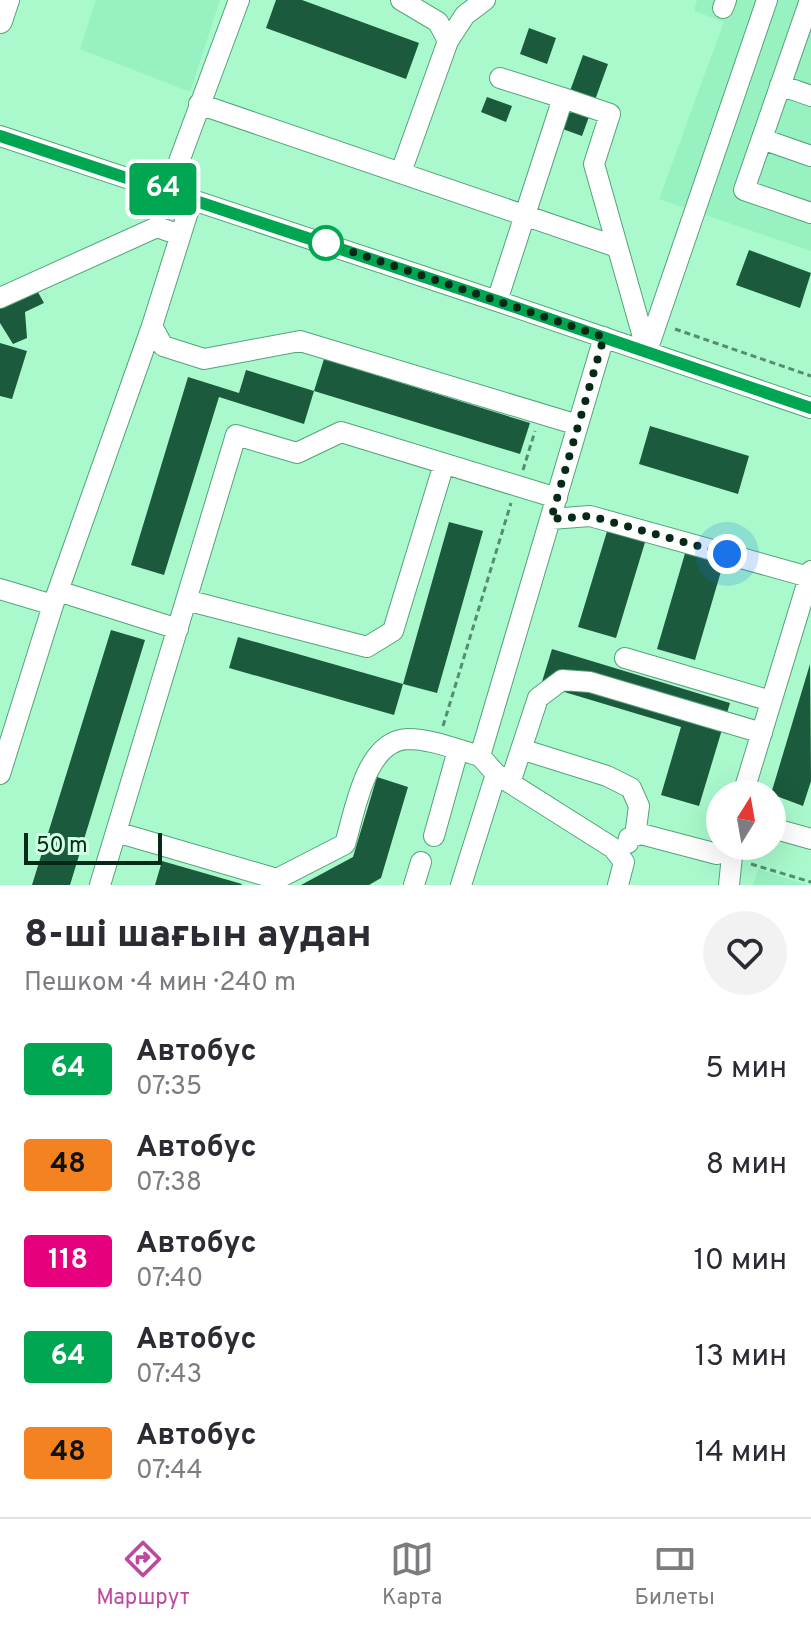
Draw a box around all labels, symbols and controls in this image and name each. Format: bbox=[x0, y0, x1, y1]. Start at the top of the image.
line badge: 64 bbox=[127, 163, 199, 215]
text: 64 bbox=[145, 171, 181, 207]
unlabelled marker bbox=[309, 226, 343, 260]
your location bbox=[707, 534, 747, 574]
north arrow bbox=[706, 780, 786, 860]
map controls bbox=[706, 780, 786, 860]
scale bar bbox=[24, 829, 162, 865]
text: 50 m bbox=[36, 833, 88, 860]
button: heart bbox=[703, 911, 787, 995]
text: 8-ші шағын аудан bbox=[24, 912, 372, 961]
text: Пешком · 4 мин · 240 m bbox=[24, 967, 296, 1000]
text: Автобус bbox=[136, 1034, 257, 1071]
text: 64 bbox=[50, 1051, 86, 1087]
text: 5 мин bbox=[705, 1051, 787, 1088]
text: 07:35 bbox=[136, 1071, 202, 1104]
text: Автобус bbox=[136, 1130, 257, 1167]
text: 48 bbox=[50, 1147, 86, 1183]
text: 8 мин bbox=[706, 1147, 787, 1184]
text: 07:38 bbox=[136, 1167, 202, 1200]
text: Автобус bbox=[136, 1226, 257, 1263]
text: 118 bbox=[48, 1243, 88, 1279]
text: 10 мин bbox=[694, 1243, 787, 1280]
text: 07:40 bbox=[136, 1263, 203, 1296]
text: Автобус bbox=[136, 1322, 257, 1359]
text: 64 bbox=[50, 1339, 86, 1375]
text: 13 мин bbox=[695, 1339, 787, 1376]
text: 07:43 bbox=[136, 1359, 202, 1392]
text: Автобус bbox=[136, 1418, 257, 1455]
text: 48 bbox=[50, 1435, 86, 1471]
text: 14 мин bbox=[695, 1435, 787, 1472]
text: 07:44 bbox=[136, 1455, 203, 1488]
tab: Маршрут bbox=[96, 1537, 190, 1612]
tab: Карта bbox=[382, 1537, 442, 1612]
tab: Билеты bbox=[635, 1537, 715, 1612]

